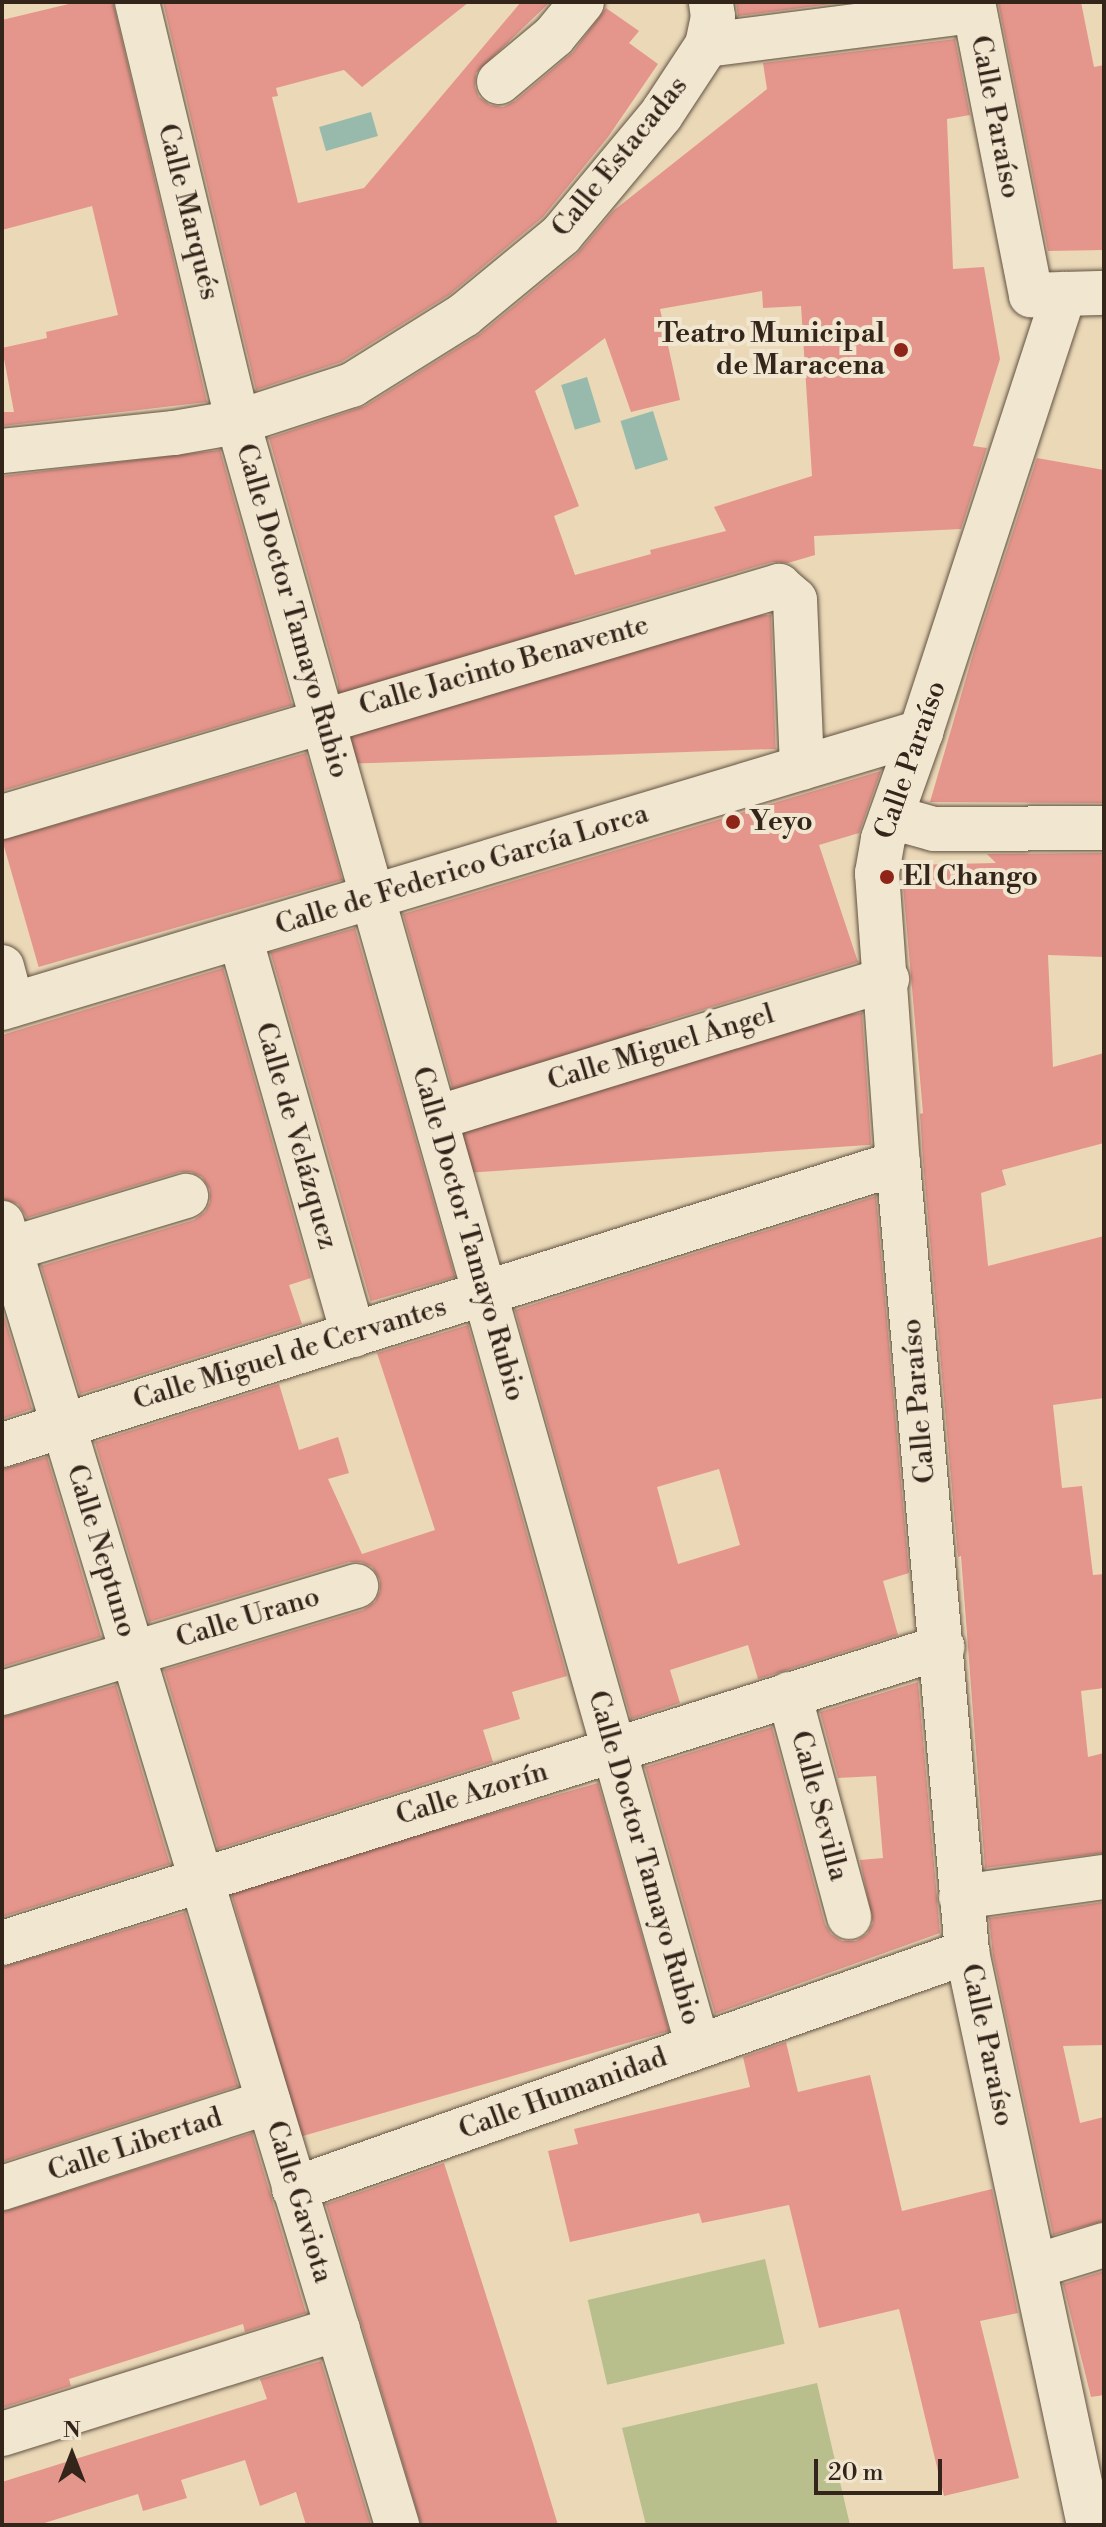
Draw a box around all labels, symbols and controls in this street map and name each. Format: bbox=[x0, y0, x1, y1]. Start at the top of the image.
street label: Calle Paraíso bbox=[963, 33, 1027, 201]
street label: Calle Estacadas bbox=[545, 70, 695, 244]
street label: Calle Marqués bbox=[150, 120, 226, 304]
place label: Teatro Municipal de Maracena bbox=[658, 317, 885, 383]
marker: Teatro Municipal de Maracena bbox=[892, 341, 910, 359]
street label: Calle Doctor Tamayo Rubio bbox=[228, 440, 356, 782]
street label: Calle Jacinto Benavente bbox=[355, 609, 653, 723]
street label: Calle Paraíso bbox=[868, 676, 954, 844]
street label: Calle de Federico García Lorca bbox=[271, 797, 653, 943]
place label: Yeyo bbox=[749, 805, 813, 839]
marker: Yeyo bbox=[724, 813, 742, 831]
place label: El Chango bbox=[903, 860, 1038, 894]
marker: El Chango bbox=[878, 868, 896, 886]
street label: Calle Miguel Ángel bbox=[544, 998, 778, 1098]
street label: Calle de Velázquez bbox=[248, 1019, 344, 1253]
street label: Calle Doctor Tamayo Rubio bbox=[404, 1063, 532, 1405]
street label: Calle Miguel de Cervantes bbox=[129, 1290, 451, 1418]
street label: Calle Paraíso bbox=[895, 1317, 943, 1485]
street label: Calle Neptuno bbox=[59, 1460, 143, 1642]
street label: Calle Urano bbox=[172, 1580, 324, 1656]
street label: Calle Doctor Tamayo Rubio bbox=[580, 1687, 708, 2029]
street label: Calle Sevilla bbox=[783, 1727, 855, 1885]
street label: Calle Azorín bbox=[392, 1755, 552, 1833]
street label: Calle Paraíso bbox=[953, 1961, 1021, 2129]
street label: Calle Humanidad bbox=[454, 2041, 672, 2147]
street label: Calle Libertad bbox=[44, 2101, 226, 2189]
street label: Calle Gaviota bbox=[258, 2117, 340, 2287]
north arrow bbox=[32, 2415, 112, 2495]
text: N bbox=[63, 2417, 81, 2444]
scale bar bbox=[818, 2443, 946, 2493]
text: 20 m bbox=[828, 2458, 884, 2488]

